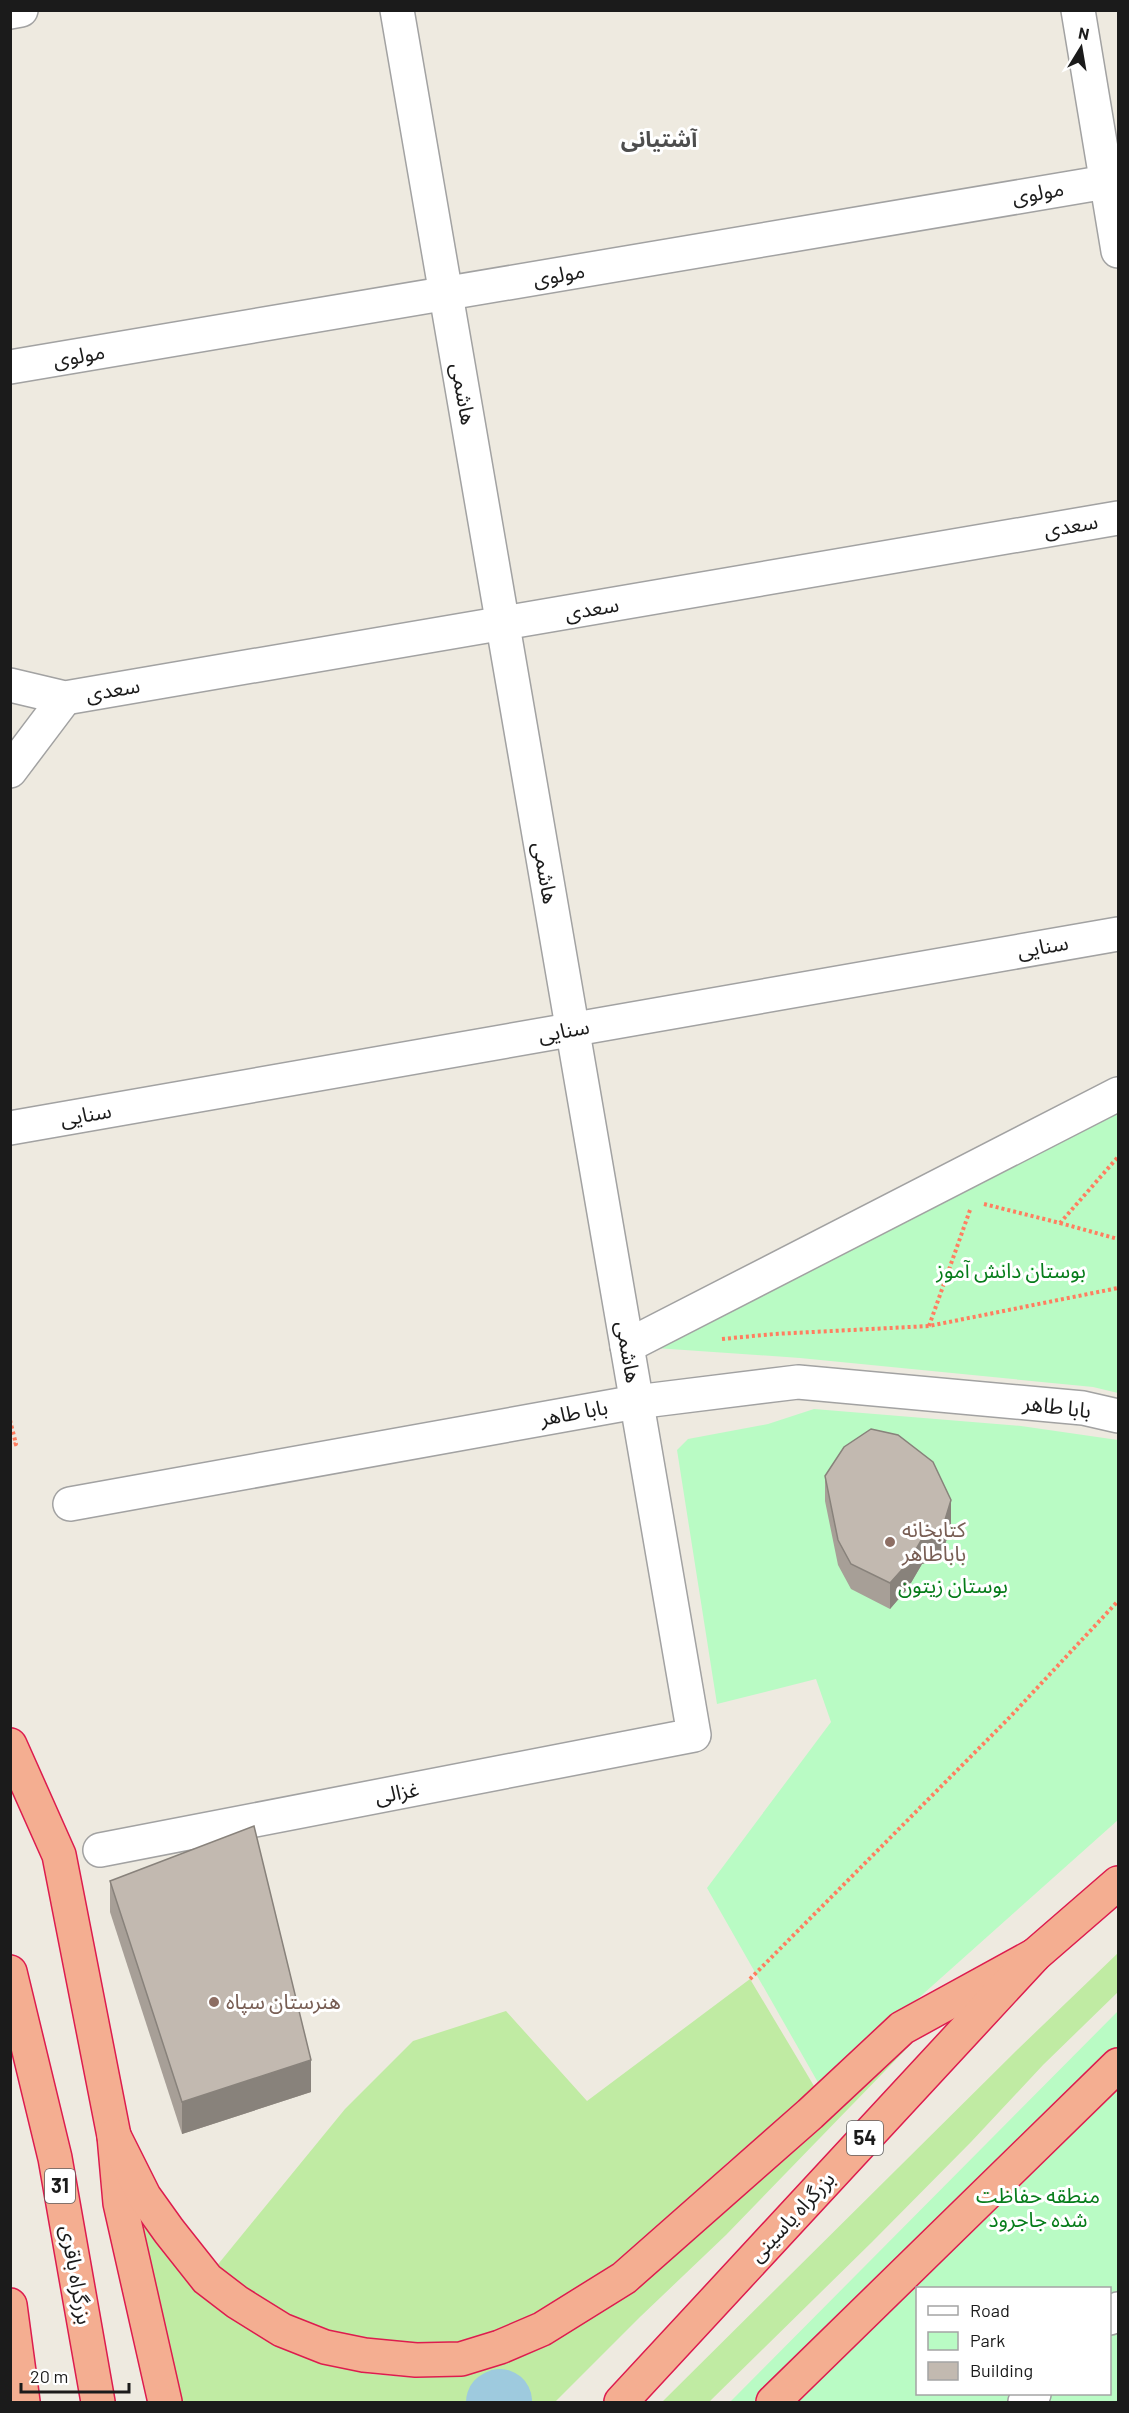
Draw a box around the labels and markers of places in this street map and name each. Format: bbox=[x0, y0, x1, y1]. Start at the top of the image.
place label: کتابخانه باباطاهر bbox=[901, 1516, 966, 1566]
marker: کتابخانه باباطاهر bbox=[883, 1535, 897, 1549]
place label: هنرستان سپاه bbox=[226, 1988, 341, 2015]
marker: هنرستان سپاه bbox=[207, 1995, 221, 2009]

